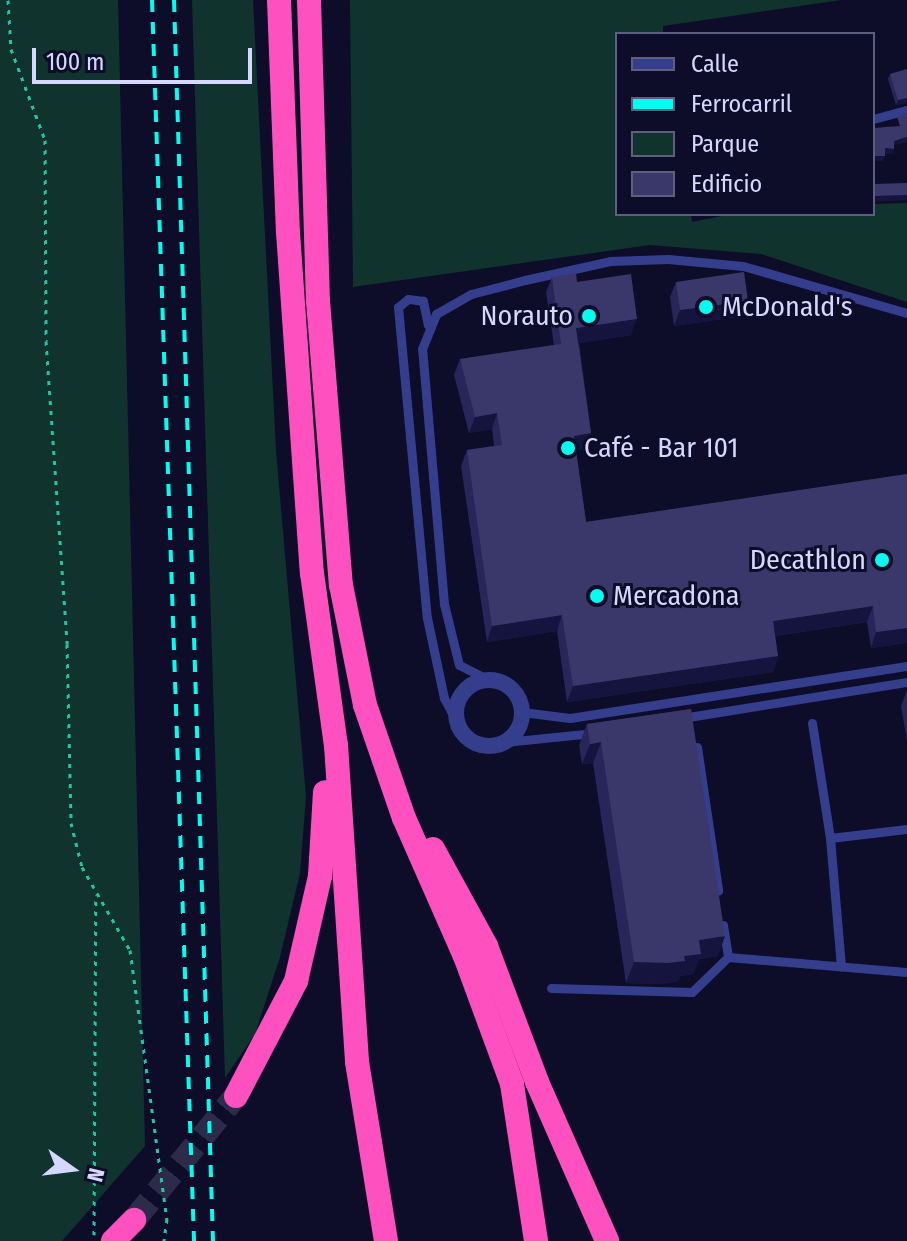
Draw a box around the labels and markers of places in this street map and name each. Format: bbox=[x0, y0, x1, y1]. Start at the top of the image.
place label: McDonald's bbox=[722, 290, 853, 324]
marker: McDonald's bbox=[697, 298, 715, 316]
place label: Norauto bbox=[481, 299, 573, 333]
marker: Norauto bbox=[580, 307, 598, 325]
place label: Café - Bar 101 bbox=[584, 431, 738, 465]
marker: Café - Bar 101 bbox=[559, 439, 577, 457]
place label: Decathlon bbox=[750, 543, 866, 577]
marker: Decathlon bbox=[873, 551, 891, 569]
place label: Mercadona bbox=[613, 579, 739, 613]
marker: Mercadona bbox=[588, 587, 606, 605]

